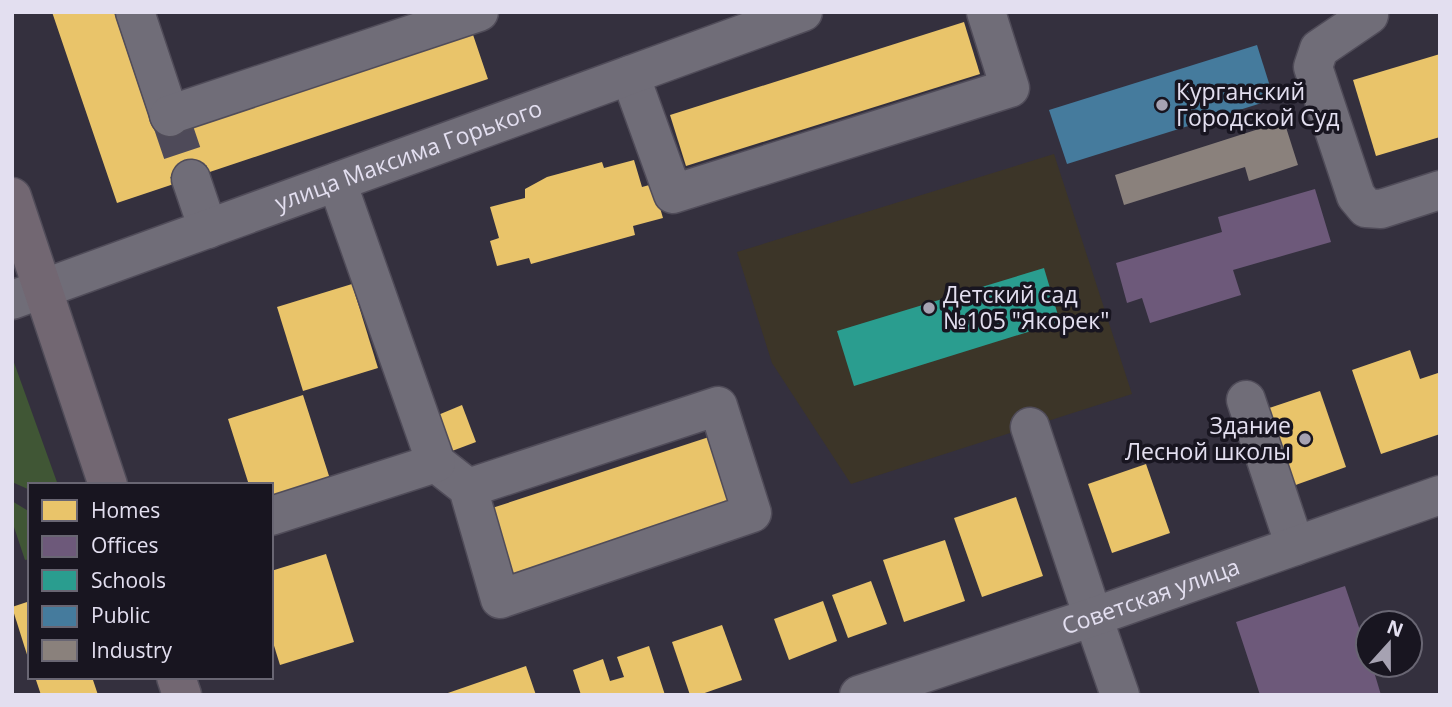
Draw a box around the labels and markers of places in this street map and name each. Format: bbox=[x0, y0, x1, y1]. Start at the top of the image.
place label: Курганский Городской Суд bbox=[1176, 75, 1339, 133]
marker: Курганский Городской Суд bbox=[1154, 97, 1170, 113]
place label: Детский сад №105 "Якорек" bbox=[943, 278, 1109, 336]
marker: Детский сад №105 "Якорек" bbox=[921, 300, 937, 316]
place label: Здание Лесной школы bbox=[1125, 409, 1291, 467]
marker: Здание Лесной школы bbox=[1297, 431, 1313, 447]

